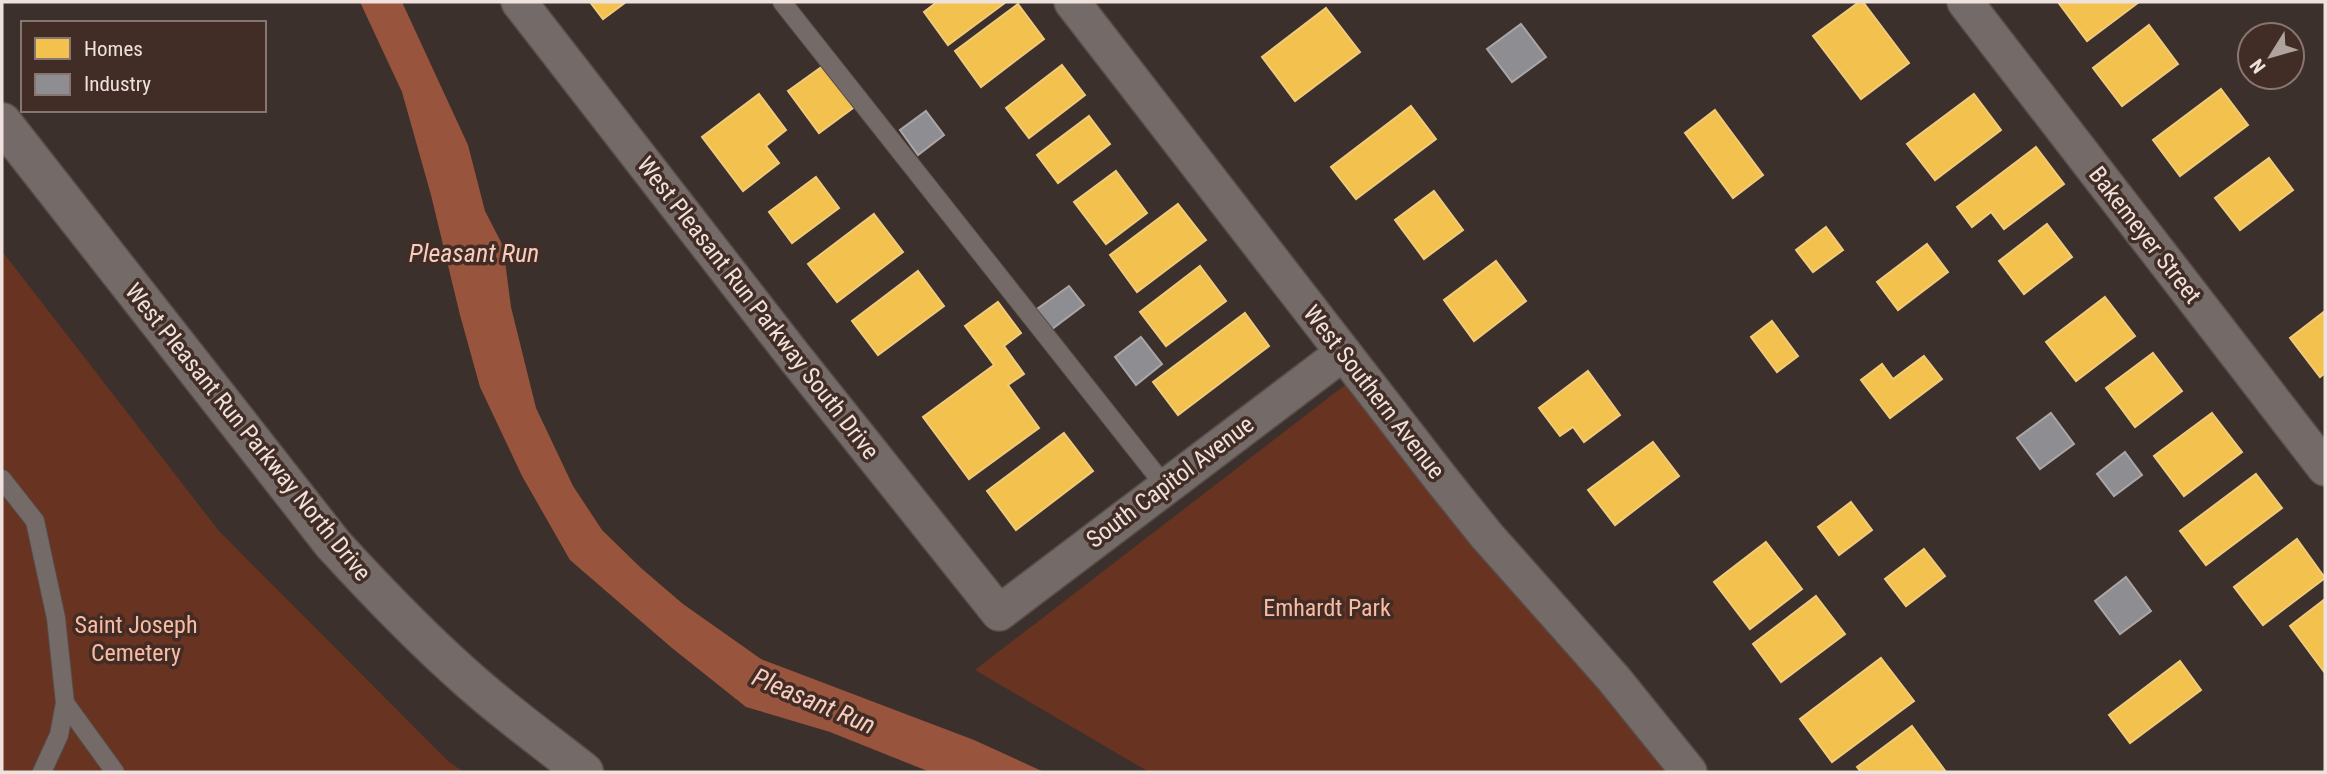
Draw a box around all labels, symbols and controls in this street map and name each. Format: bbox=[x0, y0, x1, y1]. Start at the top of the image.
legend bbox=[21, 21, 266, 112]
north arrow bbox=[2236, 21, 2306, 91]
text: Homes bbox=[84, 37, 143, 61]
text: N bbox=[2245, 54, 2271, 77]
text: Industry bbox=[84, 72, 151, 96]
street label: West Pleasant Run Parkway South Drive bbox=[631, 151, 885, 465]
street label: Bakemeyer Street bbox=[2083, 161, 2207, 309]
water label: Pleasant Run bbox=[409, 238, 539, 268]
street label: West Pleasant Run Parkway North Drive bbox=[119, 278, 377, 586]
street label: West Southern Avenue bbox=[1298, 300, 1450, 484]
street label: South Capitol Avenue bbox=[1081, 410, 1259, 554]
park label: Emhardt Park bbox=[1263, 594, 1391, 622]
park label: Saint Joseph Cemetery bbox=[75, 611, 197, 667]
water label: Pleasant Run bbox=[748, 662, 880, 740]

